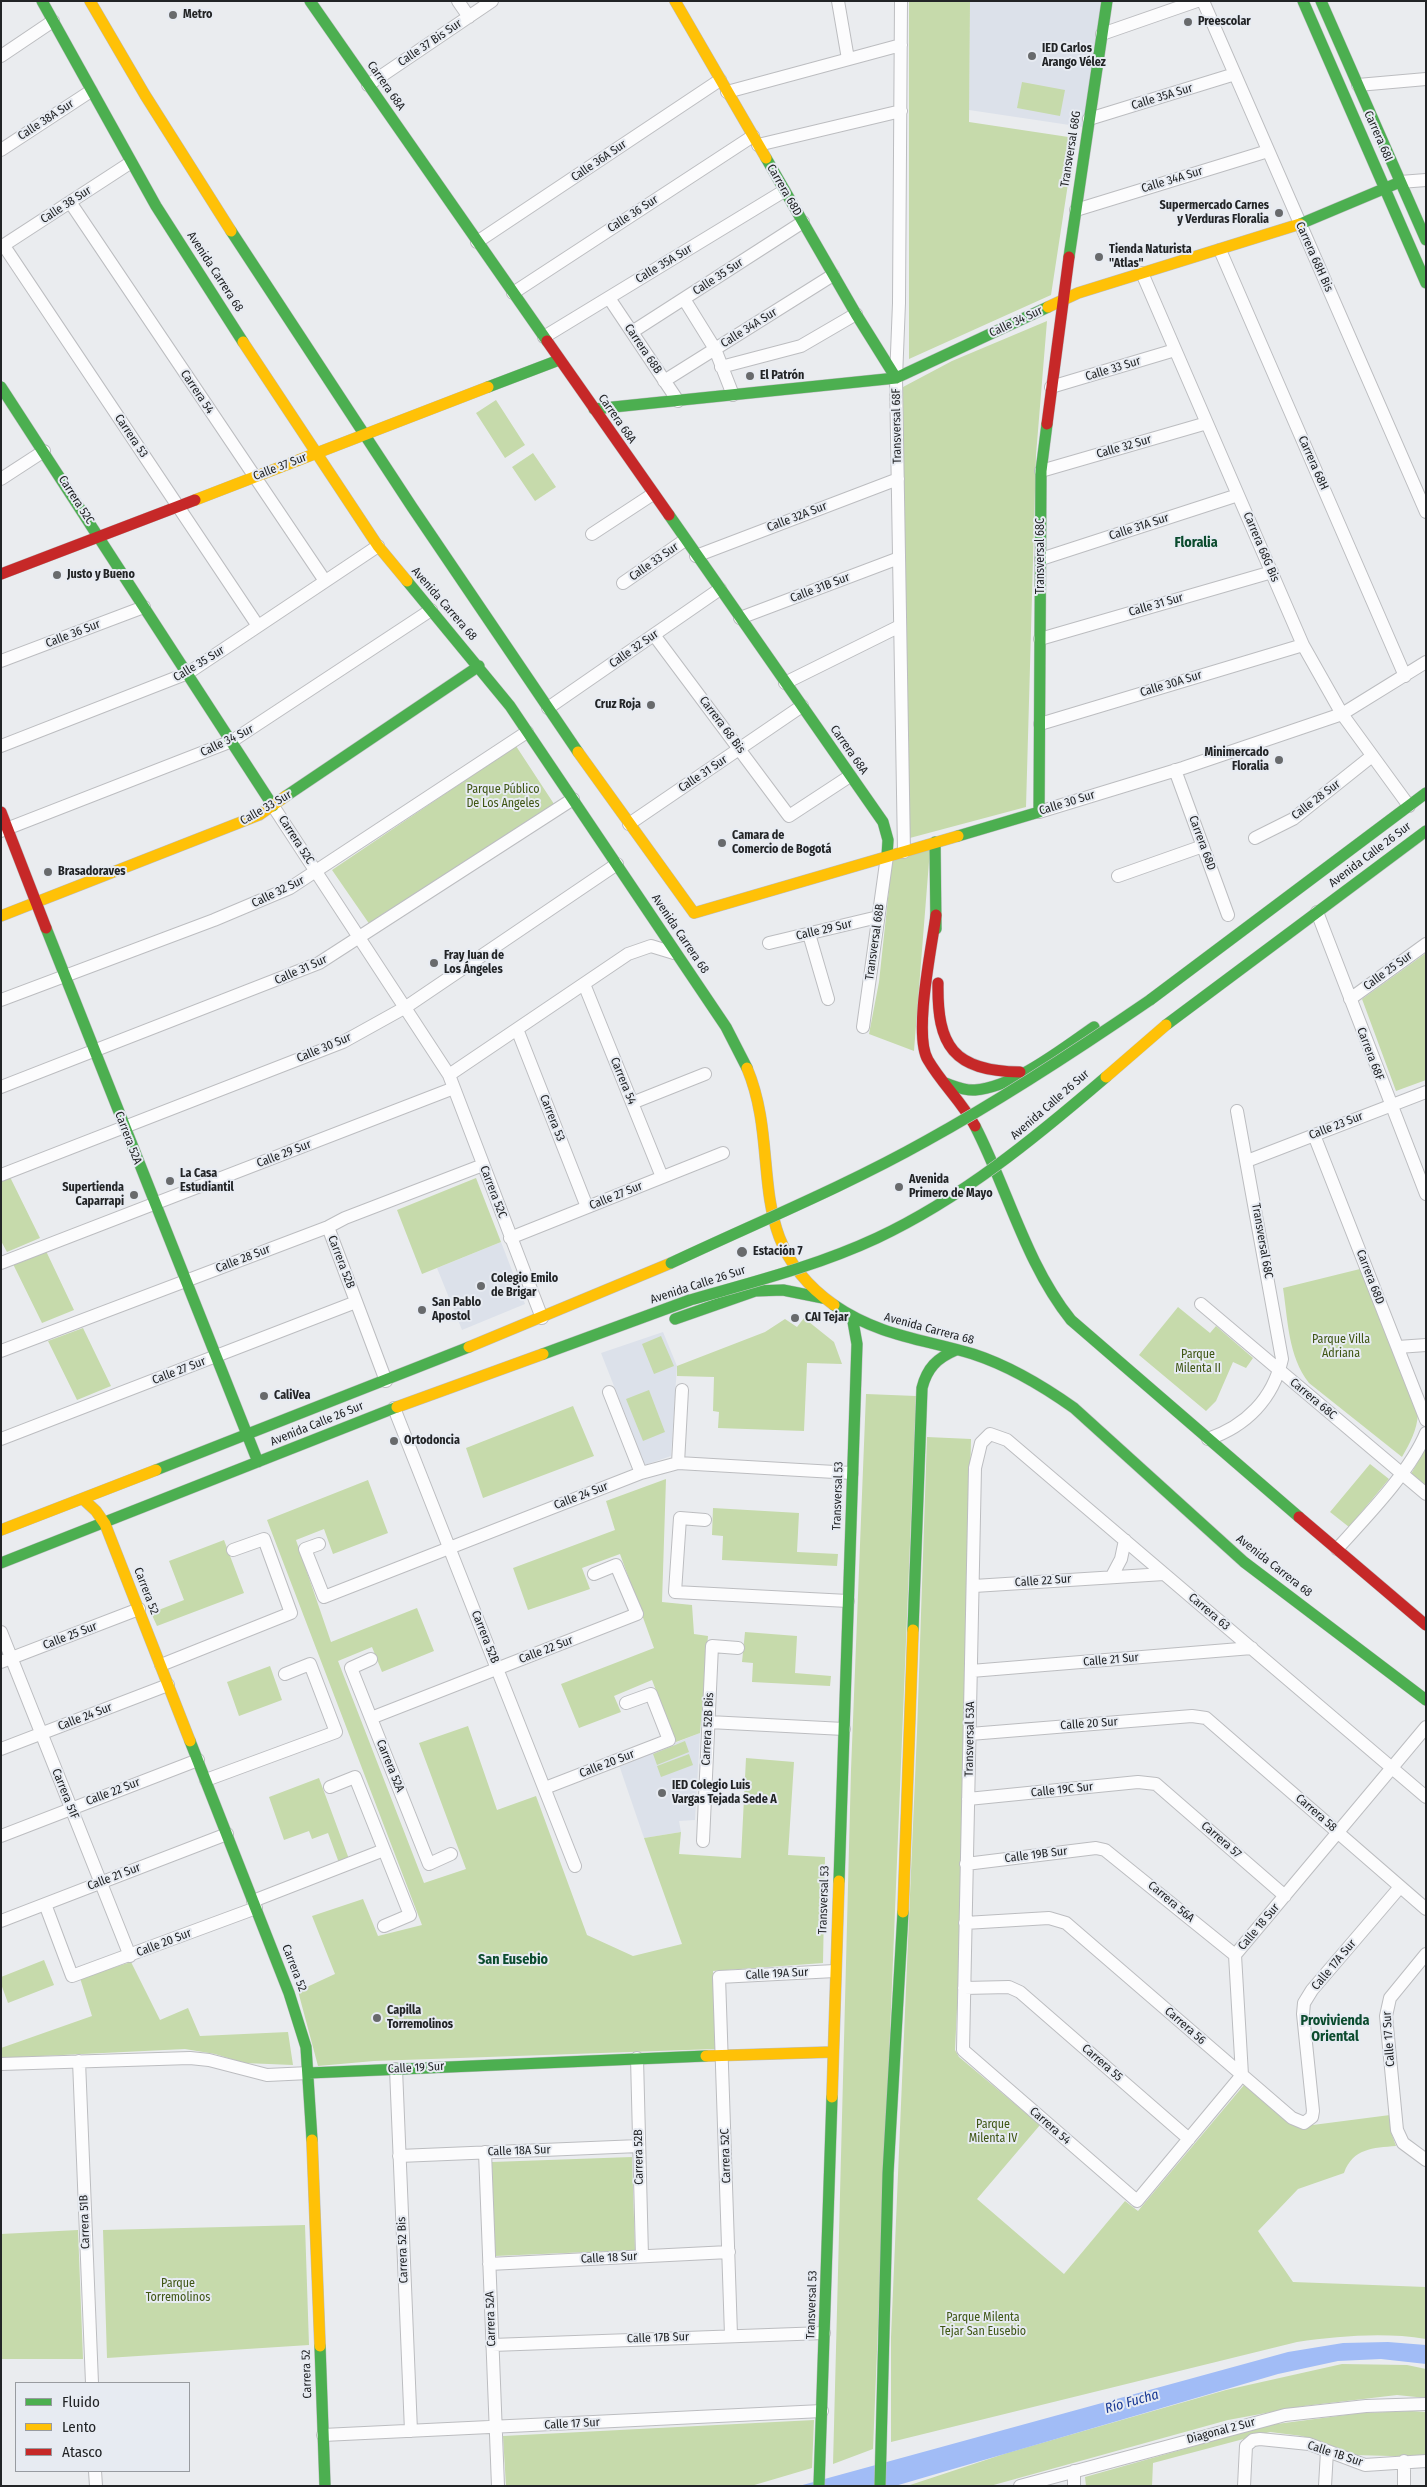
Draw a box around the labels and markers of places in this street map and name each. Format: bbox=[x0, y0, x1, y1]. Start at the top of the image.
place label: Metro bbox=[183, 8, 212, 22]
marker: Metro bbox=[167, 9, 179, 21]
place label: Preescolar bbox=[1198, 15, 1251, 29]
marker: Preescolar bbox=[1182, 16, 1194, 28]
place label: IED Carlos Arango Vélez bbox=[1042, 42, 1106, 70]
marker: IED Carlos Arango Vélez bbox=[1026, 50, 1038, 62]
place label: Supermercado Carnes y Verduras Floralia bbox=[1160, 199, 1269, 227]
marker: Supermercado Carnes y Verduras Floralia bbox=[1273, 207, 1285, 219]
place label: Tienda Naturista "Atlas" bbox=[1109, 243, 1192, 271]
marker: Tienda Naturista "Atlas" bbox=[1093, 251, 1105, 263]
place label: El Patrón bbox=[760, 369, 804, 383]
marker: El Patrón bbox=[744, 370, 756, 382]
place label: Justo y Bueno bbox=[67, 568, 135, 582]
marker: Justo y Bueno bbox=[51, 569, 63, 581]
place label: Cruz Roja bbox=[595, 698, 641, 712]
marker: Cruz Roja bbox=[645, 699, 657, 711]
place label: Minimercado Floralia bbox=[1205, 746, 1269, 774]
marker: Minimercado Floralia bbox=[1273, 754, 1285, 766]
place label: Camara de Comercio de Bogotá bbox=[732, 829, 831, 857]
marker: Camara de Comercio de Bogotá bbox=[716, 837, 728, 849]
place label: Brasadoraves bbox=[58, 865, 125, 879]
marker: Brasadoraves bbox=[42, 866, 54, 878]
place label: Fray Juan de Los Ángeles bbox=[444, 949, 504, 977]
marker: Fray Juan de Los Ángeles bbox=[428, 957, 440, 969]
place label: La Casa Estudiantil bbox=[180, 1167, 234, 1195]
place label: Avenida Primero de Mayo bbox=[909, 1173, 993, 1201]
marker: La Casa Estudiantil bbox=[164, 1175, 176, 1187]
place label: Supertienda Caparrapi bbox=[62, 1181, 124, 1209]
marker: Avenida Primero de Mayo bbox=[893, 1181, 905, 1193]
marker: Supertienda Caparrapi bbox=[128, 1189, 140, 1201]
marker: Estación 7 bbox=[735, 1245, 749, 1259]
place label: Estación 7 bbox=[753, 1245, 803, 1259]
place label: Colegio Emilo de Brigar bbox=[491, 1272, 558, 1300]
marker: Colegio Emilo de Brigar bbox=[475, 1280, 487, 1292]
place label: San Pablo Apostol bbox=[432, 1296, 481, 1324]
marker: San Pablo Apostol bbox=[416, 1304, 428, 1316]
place label: CAI Tejar bbox=[805, 1311, 848, 1325]
marker: CAI Tejar bbox=[789, 1312, 801, 1324]
place label: CaliVea bbox=[274, 1389, 310, 1403]
marker: CaliVea bbox=[258, 1390, 270, 1402]
place label: Ortodoncia bbox=[404, 1434, 460, 1448]
marker: Ortodoncia bbox=[388, 1435, 400, 1447]
place label: IED Colegio Luis Vargas Tejada Sede A bbox=[672, 1779, 777, 1807]
marker: IED Colegio Luis Vargas Tejada Sede A bbox=[656, 1787, 668, 1799]
place label: Capilla Torremolinos bbox=[387, 2004, 453, 2032]
marker: Capilla Torremolinos bbox=[371, 2012, 383, 2024]

